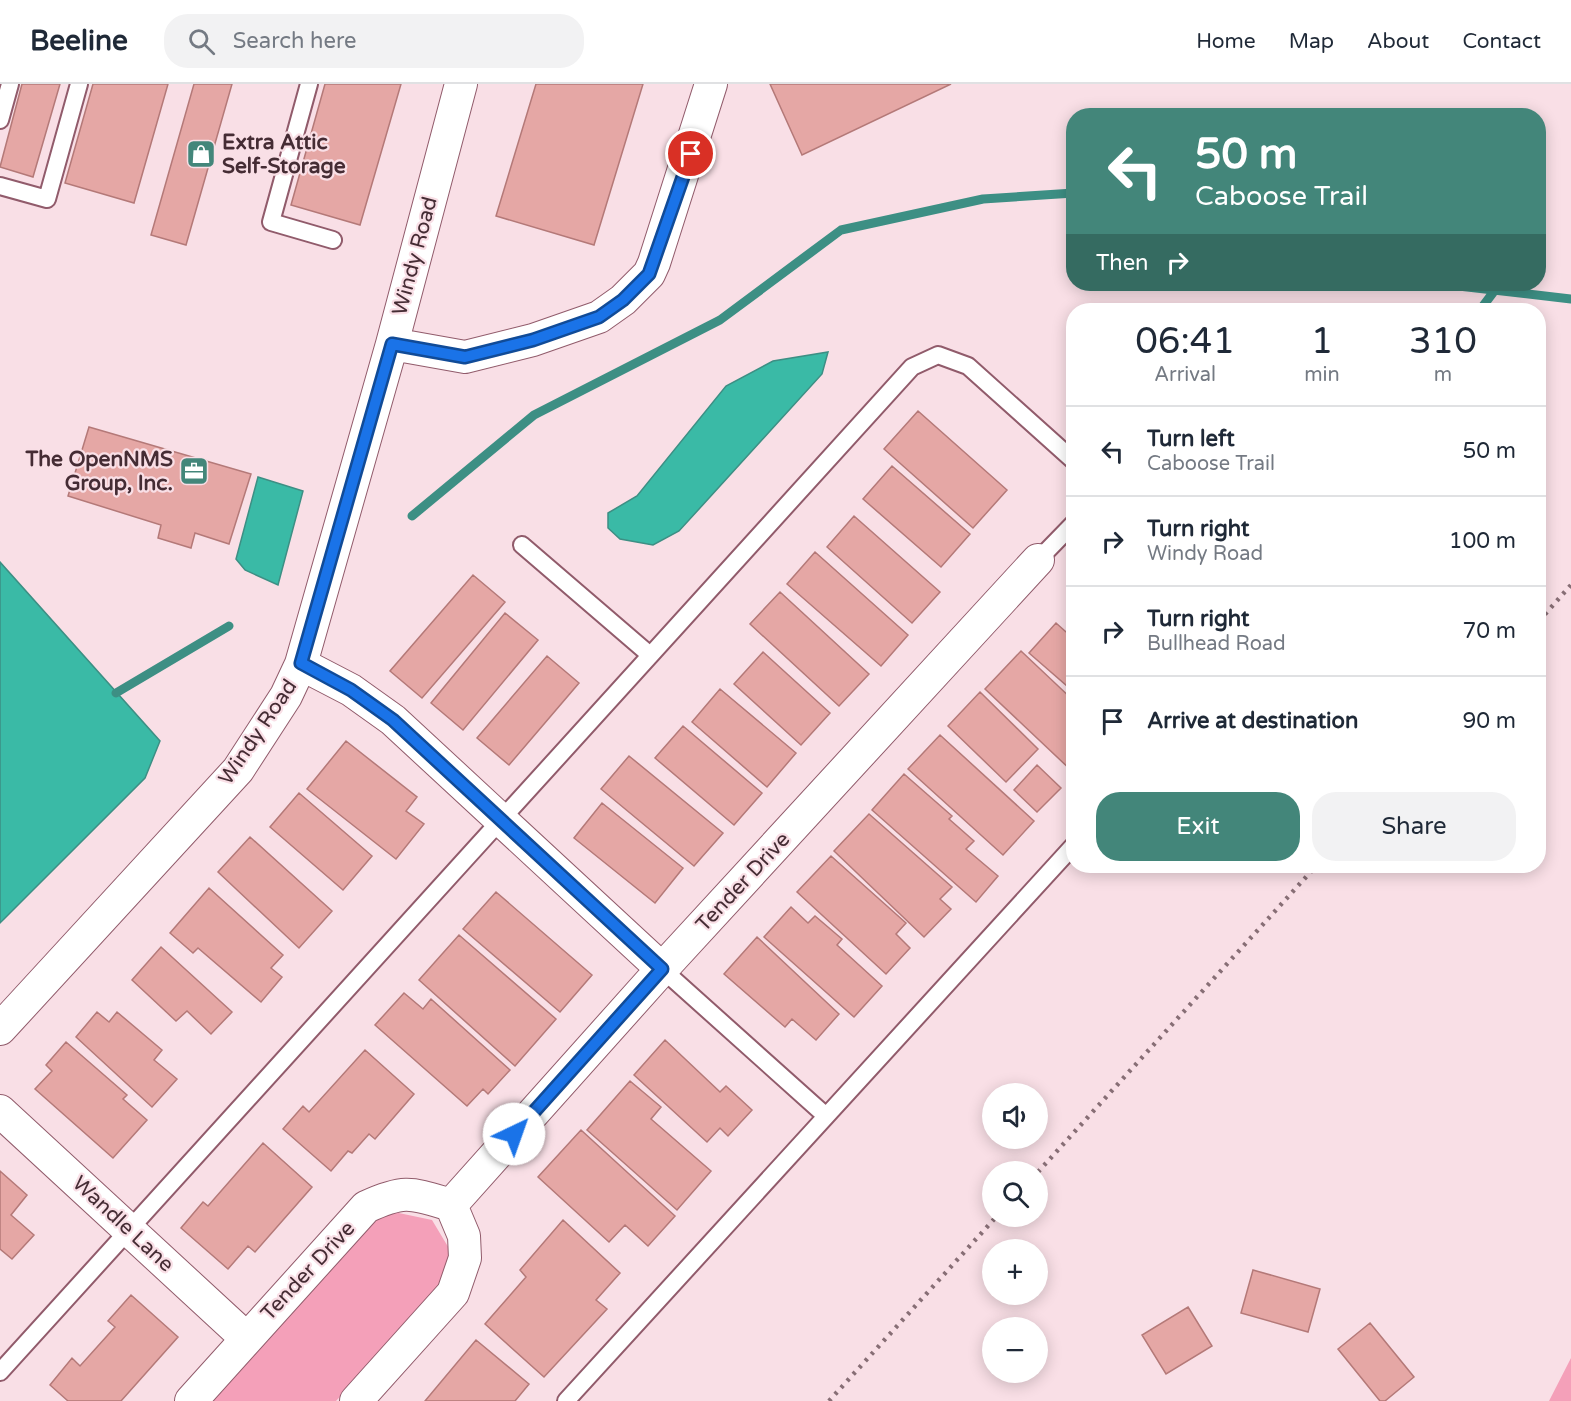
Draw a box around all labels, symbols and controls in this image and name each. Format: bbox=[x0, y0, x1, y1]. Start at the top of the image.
search box bbox=[164, 14, 584, 68]
text: Beeline bbox=[30, 24, 128, 58]
icon: search bbox=[185, 25, 218, 58]
text: Search here bbox=[233, 28, 357, 54]
text: Home bbox=[1196, 29, 1256, 54]
text: Map bbox=[1289, 29, 1334, 54]
text: About bbox=[1367, 29, 1429, 54]
text: Contact bbox=[1462, 29, 1541, 54]
pin bbox=[665, 128, 716, 179]
text: 50 m bbox=[1195, 129, 1297, 180]
place label: Extra Attic Self-Storage bbox=[222, 130, 346, 179]
icon: left bbox=[1096, 132, 1174, 210]
icon: arrive bbox=[674, 137, 707, 170]
shop icon: Extra Attic Self-Storage bbox=[185, 138, 217, 170]
text: Caboose Trail bbox=[1195, 180, 1368, 213]
street label: Windy Road bbox=[387, 194, 443, 318]
icon: right bbox=[1161, 246, 1194, 279]
text: Then bbox=[1096, 250, 1149, 276]
text: 06:41 bbox=[1135, 320, 1235, 363]
text: 1 bbox=[1311, 320, 1333, 363]
text: 310 bbox=[1409, 320, 1477, 363]
text: Arrival bbox=[1154, 363, 1216, 387]
text: min bbox=[1304, 363, 1340, 387]
text: m bbox=[1434, 363, 1452, 387]
text: Turn left bbox=[1147, 426, 1235, 452]
icon: left bbox=[1096, 435, 1129, 468]
text: 50 m bbox=[1462, 438, 1516, 464]
place label: The OpenNMS Group, Inc. bbox=[25, 447, 173, 496]
text: Caboose Trail bbox=[1147, 452, 1275, 476]
office icon: The OpenNMS Group, Inc. bbox=[178, 455, 210, 487]
text: Turn right bbox=[1147, 516, 1249, 542]
icon: right bbox=[1096, 525, 1129, 558]
text: 100 m bbox=[1449, 528, 1516, 554]
text: Windy Road bbox=[1147, 542, 1263, 566]
text: Turn right bbox=[1147, 606, 1249, 632]
icon: right bbox=[1096, 615, 1129, 648]
text: 70 m bbox=[1462, 618, 1516, 644]
text: Bullhead Road bbox=[1147, 632, 1286, 656]
street label: Windy Road bbox=[214, 675, 302, 789]
icon: arrive bbox=[1096, 705, 1129, 738]
text: Arrive at destination bbox=[1147, 708, 1358, 734]
text: 90 m bbox=[1462, 708, 1516, 734]
button: Exit bbox=[1096, 792, 1300, 861]
button: Share bbox=[1312, 792, 1516, 861]
street label: Tender Drive bbox=[691, 827, 795, 937]
map controls bbox=[982, 1083, 1048, 1383]
button: sound bbox=[982, 1083, 1048, 1149]
position arrow bbox=[482, 1102, 546, 1166]
button: search bbox=[982, 1161, 1048, 1227]
street label: Wandle Lane bbox=[67, 1171, 179, 1277]
street label: Tender Drive bbox=[256, 1216, 360, 1326]
button: + bbox=[982, 1239, 1048, 1305]
button: − bbox=[982, 1317, 1048, 1383]

